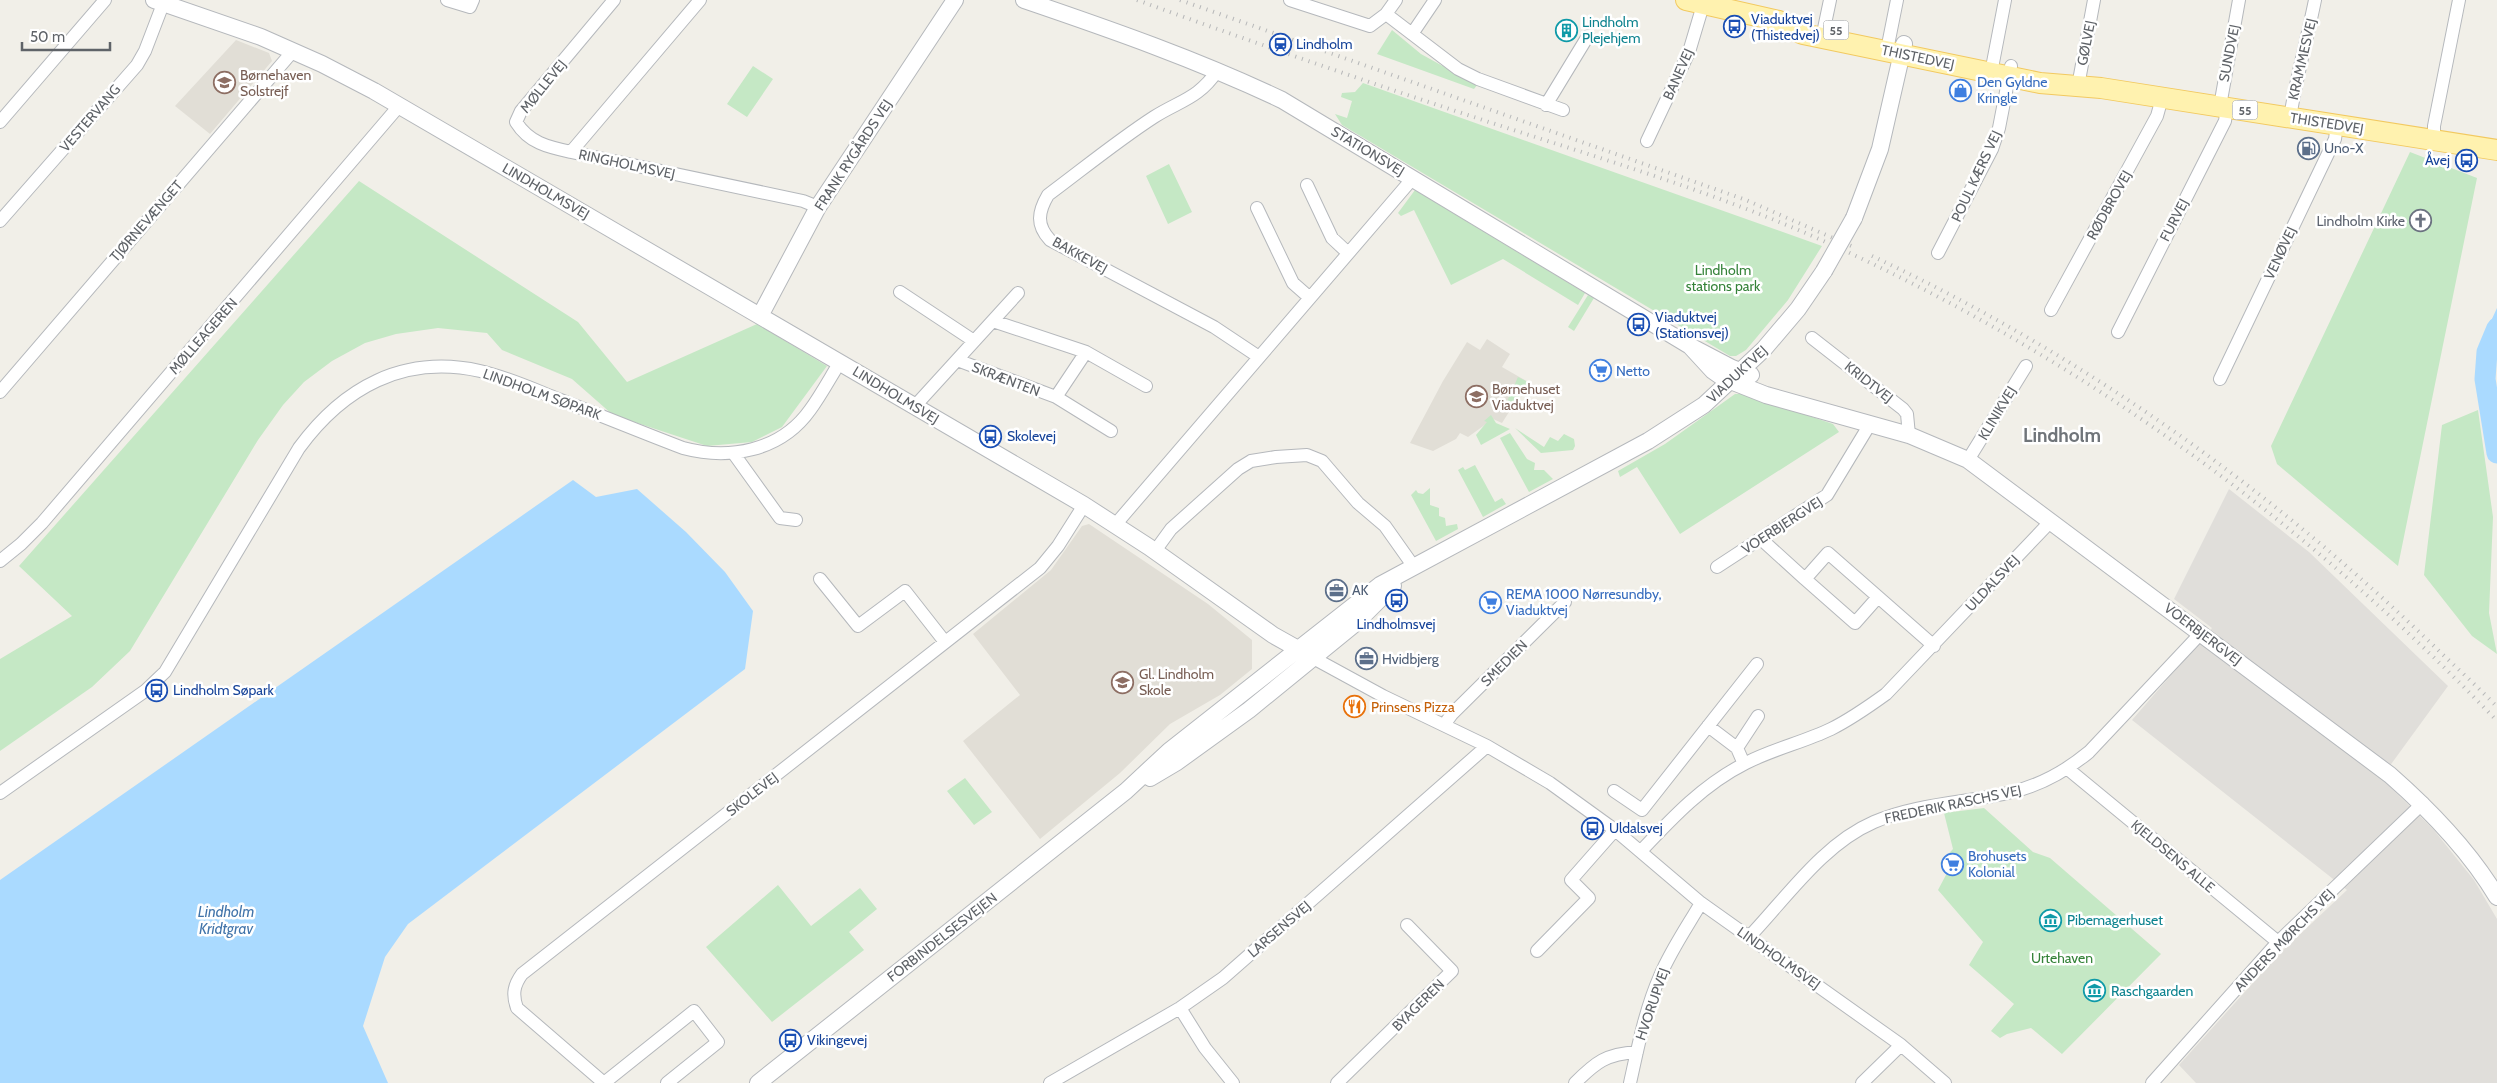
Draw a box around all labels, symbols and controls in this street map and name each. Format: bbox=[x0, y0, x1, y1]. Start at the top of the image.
place label: Viaduktvej (Thistedvej) bbox=[1751, 10, 1820, 44]
place label: Lindholm Plejehjem bbox=[1582, 13, 1640, 47]
bus stop icon: Viaduktvej (Thistedvej) bbox=[1723, 15, 1747, 39]
street label: KRAMMESVEJ bbox=[2284, 16, 2320, 102]
building icon: Lindholm Plejehjem bbox=[1554, 18, 1578, 42]
street label: GØLVEJ bbox=[2073, 19, 2099, 67]
scale bar bbox=[22, 20, 110, 52]
road number: 55 bbox=[1824, 20, 1848, 40]
street label: SUNDVEJ bbox=[2215, 23, 2243, 83]
text: 50 m bbox=[30, 28, 65, 46]
station icon: Lindholm bbox=[1268, 32, 1292, 56]
place label: Lindholm bbox=[1296, 35, 1352, 53]
street label: THISTEDVEJ bbox=[1880, 40, 1956, 74]
street label: BANEVEJ bbox=[1659, 45, 1697, 103]
street label: MØLLEVEJ bbox=[516, 56, 570, 116]
place label: Børnehaven Solstrejf bbox=[240, 66, 311, 100]
school or university icon: Børnehaven Solstrejf bbox=[212, 71, 236, 95]
place label: Den Gyldne Kringle bbox=[1977, 73, 2048, 107]
shop icon: Den Gyldne Kringle bbox=[1949, 78, 1973, 102]
street label: VESTERVANG bbox=[56, 80, 124, 156]
street label: FRANK RYGÅRDS VEJ bbox=[810, 96, 896, 214]
road number: 55 bbox=[2232, 100, 2258, 120]
street label: THISTEDVEJ bbox=[2289, 108, 2365, 138]
street label: STATIONSVEJ bbox=[1328, 122, 1408, 180]
street label: POUL KÆRS VEJ bbox=[1947, 127, 2005, 225]
fuel station icon: Uno-X bbox=[2296, 136, 2320, 160]
place label: Uno-X bbox=[2324, 139, 2364, 157]
street label: RINGHOLMSVEJ bbox=[577, 145, 677, 183]
bus stop icon: Åvej bbox=[2454, 148, 2478, 172]
place label: Åvej bbox=[2425, 151, 2450, 169]
street label: LINDHOLMSVEJ bbox=[499, 159, 593, 223]
street label: RØDBROVEJ bbox=[2083, 167, 2135, 243]
street label: TJØRNEVÆNGET bbox=[106, 176, 187, 265]
street label: FURVEJ bbox=[2156, 196, 2192, 244]
church icon: Lindholm Kirke bbox=[2409, 209, 2433, 233]
place label: Lindholm Kirke bbox=[2317, 212, 2405, 230]
street label: VENØVEJ bbox=[2260, 224, 2300, 282]
street label: BAKKEVEJ bbox=[1049, 232, 1111, 278]
park label: Lindholm stations park bbox=[1686, 261, 1761, 295]
street label: MØLLEAGEREN bbox=[165, 294, 241, 378]
place label: Viaduktvej (Stationsvej) bbox=[1655, 308, 1729, 342]
bus stop icon: Viaduktvej (Stationsvej) bbox=[1627, 313, 1651, 337]
street label: VIADUKTVEJ bbox=[1703, 341, 1771, 407]
street label: KRIDTVEJ bbox=[1841, 357, 1897, 407]
street label: SKRÆNTEN bbox=[969, 358, 1043, 400]
supermarket icon: Netto bbox=[1588, 359, 1612, 383]
street label: LINDHOLMSVEJ bbox=[849, 362, 943, 428]
place label: Netto bbox=[1616, 362, 1650, 380]
street label: LINDHOLM SØPARK bbox=[481, 364, 604, 424]
place label: Børnehuset Viaduktvej bbox=[1492, 380, 1560, 414]
street label: KLINIKVEJ bbox=[1974, 383, 2020, 443]
school or university icon: Børnehuset Viaduktvej bbox=[1464, 385, 1488, 409]
bus stop icon: Skolevej bbox=[979, 424, 1003, 448]
district label: Lindholm bbox=[2023, 424, 2101, 447]
place label: Skolevej bbox=[1007, 427, 1056, 445]
street label: VOERBJERGVEJ bbox=[1738, 492, 1826, 558]
street label: ULDALSVEJ bbox=[1961, 551, 2023, 615]
office icon: AK bbox=[1324, 578, 1348, 602]
place label: AK bbox=[1352, 581, 1369, 599]
place label: REMA 1000 Nørresundby, Viaduktvej bbox=[1506, 585, 1662, 619]
bus stop icon: Lindholmsvej bbox=[1384, 589, 1408, 613]
supermarket icon: REMA 1000 Nørresundby, Viaduktvej bbox=[1478, 590, 1502, 614]
street label: VOERBJERGVEJ bbox=[2161, 599, 2245, 669]
place label: Lindholmsvej bbox=[1356, 615, 1436, 633]
street label: SMEDIEN bbox=[1477, 636, 1531, 690]
office icon: Hvidbjerg bbox=[1354, 647, 1378, 671]
place label: Hvidbjerg bbox=[1382, 650, 1440, 668]
place label: Gl. Lindholm Skole bbox=[1139, 665, 1214, 699]
school or university icon: Gl. Lindholm Skole bbox=[1111, 670, 1135, 694]
bus stop icon: Lindholm Søpark bbox=[145, 678, 169, 702]
place label: Lindholm Søpark bbox=[173, 681, 274, 699]
restaurant icon: Prinsens Pizza bbox=[1343, 695, 1367, 719]
place label: Prinsens Pizza bbox=[1371, 698, 1455, 716]
street label: SKOLEVEJ bbox=[722, 768, 782, 820]
street label: FREDERIK RASCHS VEJ bbox=[1883, 781, 2023, 827]
bus stop icon: Uldalsvej bbox=[1581, 816, 1605, 840]
street label: KJELDSENS ALLE bbox=[2127, 816, 2219, 896]
place label: Uldalsvej bbox=[1609, 819, 1663, 837]
place label: Brohusets Kolonial bbox=[1968, 847, 2027, 881]
supermarket icon: Brohusets Kolonial bbox=[1940, 852, 1964, 876]
street label: ANDERS MØRCHS VEJ bbox=[2230, 885, 2338, 995]
street label: FORBINDELSESVEJEN bbox=[883, 888, 1001, 986]
street label: LARSENSVEJ bbox=[1244, 897, 1314, 961]
water label: Lindholm Kridtgrav bbox=[198, 903, 254, 938]
museum icon: Pibemagerhuset bbox=[2039, 908, 2063, 932]
place label: Pibemagerhuset bbox=[2067, 911, 2163, 929]
street label: LINDHOLMSVEJ bbox=[1734, 923, 1824, 993]
park label: Urtehaven bbox=[2031, 949, 2093, 967]
street label: HVORUPVEJ bbox=[1631, 965, 1673, 1043]
street label: BYAGEREN bbox=[1388, 975, 1448, 1035]
museum icon: Raschgaarden bbox=[2083, 979, 2107, 1003]
place label: Raschgaarden bbox=[2111, 982, 2193, 1000]
bus stop icon: Vikingevej bbox=[779, 1028, 803, 1052]
place label: Vikingevej bbox=[807, 1031, 867, 1049]

